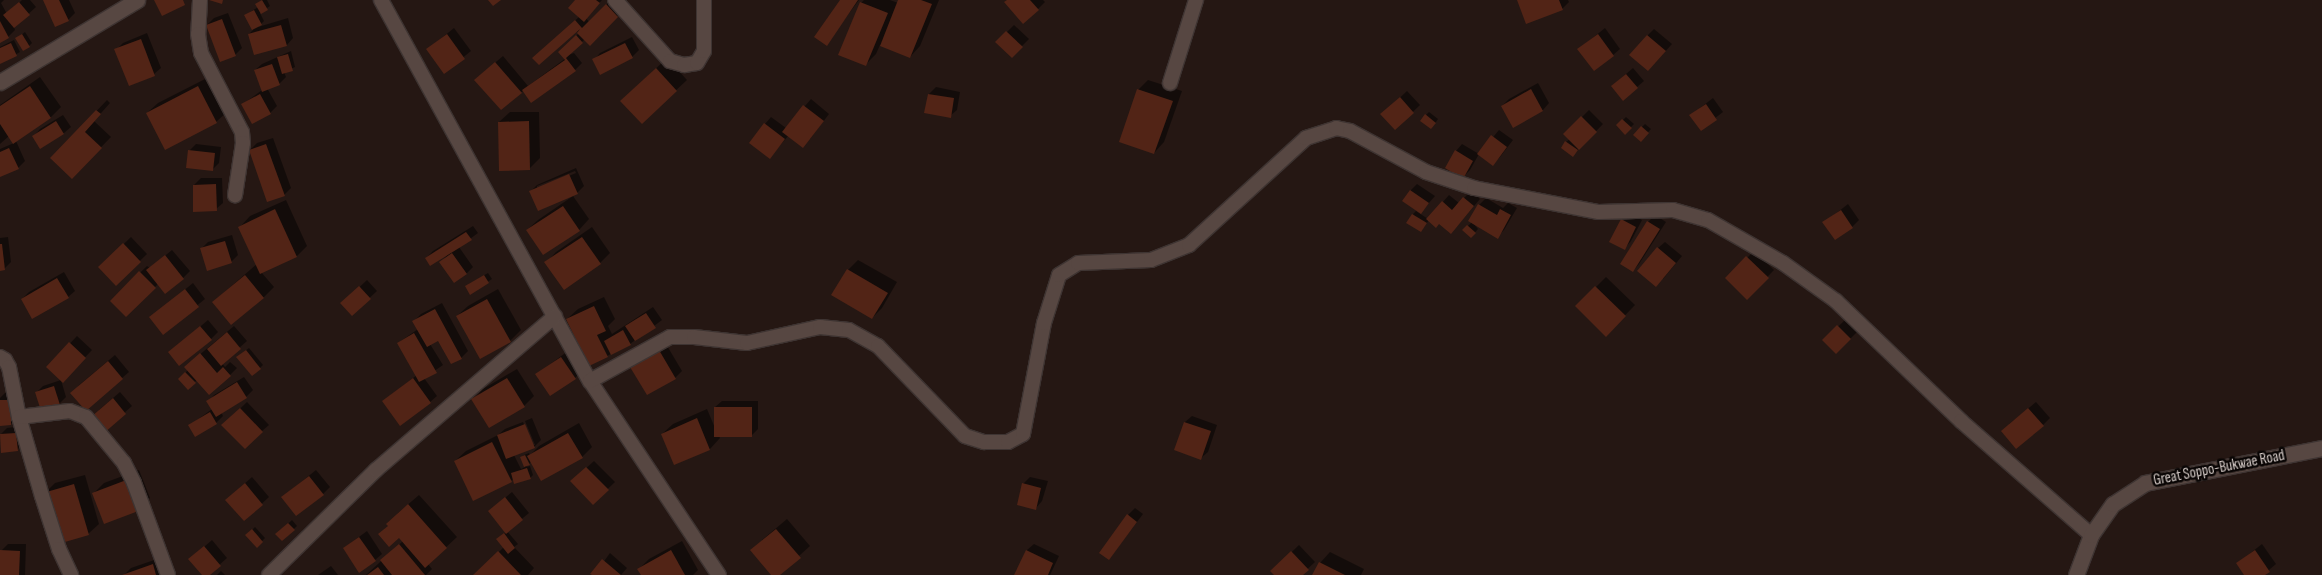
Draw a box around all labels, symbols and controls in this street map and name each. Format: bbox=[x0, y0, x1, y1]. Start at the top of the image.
street label: Great Soppo-Bukwae Road bbox=[2152, 446, 2286, 490]

